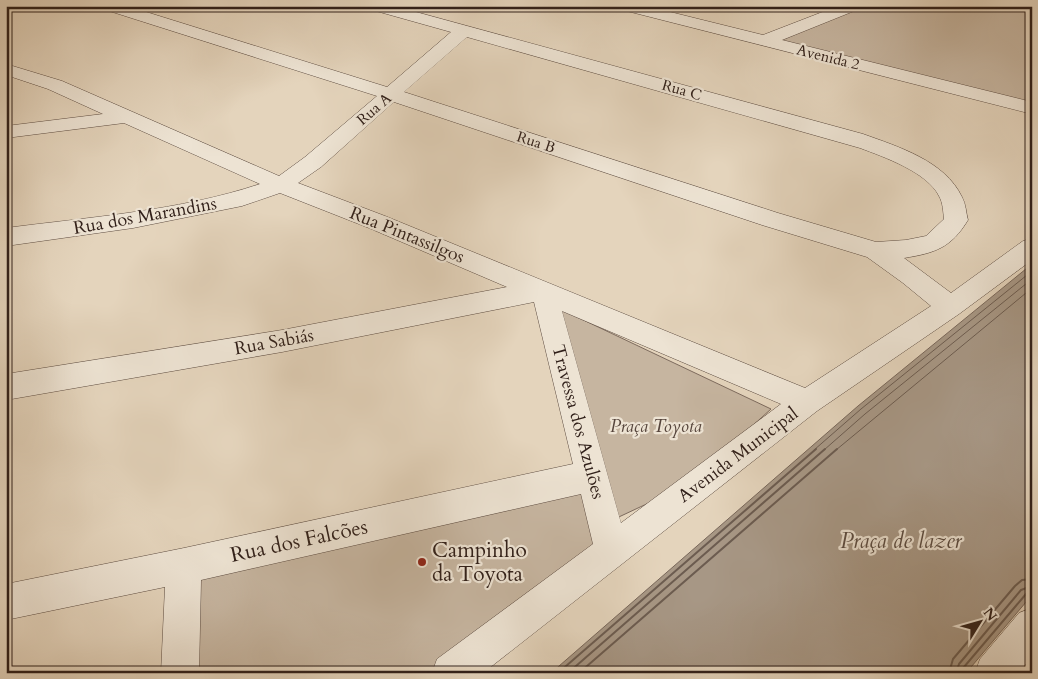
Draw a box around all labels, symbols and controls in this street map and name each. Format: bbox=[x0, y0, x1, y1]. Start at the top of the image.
street label: Avenida 2 bbox=[795, 40, 862, 75]
street label: Rua C bbox=[660, 75, 704, 105]
street label: Rua A bbox=[352, 88, 396, 130]
street label: Rua B bbox=[514, 126, 558, 158]
street label: Rua dos Marandins bbox=[71, 191, 219, 241]
street label: Rua Pintassilgos bbox=[346, 201, 468, 269]
street label: Rua Sabiás bbox=[232, 323, 316, 361]
street label: Travessa dos Azulões bbox=[545, 342, 611, 502]
street label: Avenida Municipal bbox=[673, 401, 804, 509]
park label: Praça Toyota bbox=[610, 414, 702, 439]
street label: Rua dos Falcões bbox=[228, 512, 370, 570]
water label: Praça de lazer bbox=[840, 526, 963, 556]
place label: Campinho da Toyota bbox=[432, 536, 527, 589]
marker: Campinho da Toyota bbox=[416, 556, 428, 568]
north arrow bbox=[956, 596, 1006, 646]
text: N bbox=[979, 604, 1001, 625]

